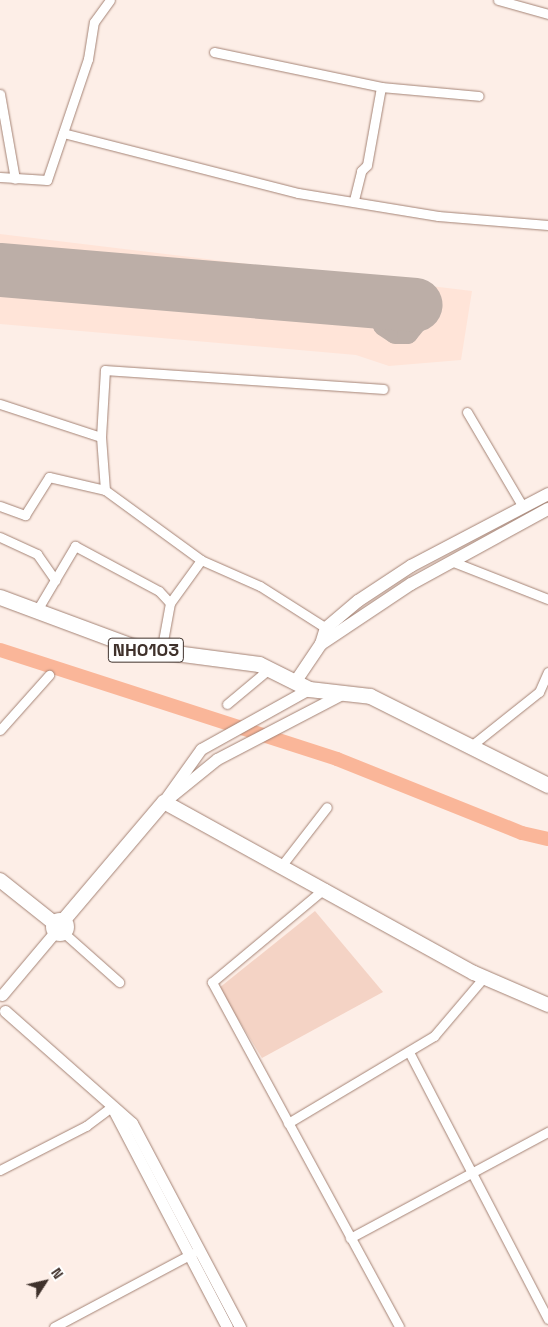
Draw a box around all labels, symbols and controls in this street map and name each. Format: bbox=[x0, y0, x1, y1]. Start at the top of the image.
road number: NH0103 bbox=[107, 634, 185, 666]
north arrow bbox=[20, 1257, 70, 1307]
text: N bbox=[47, 1264, 67, 1282]

